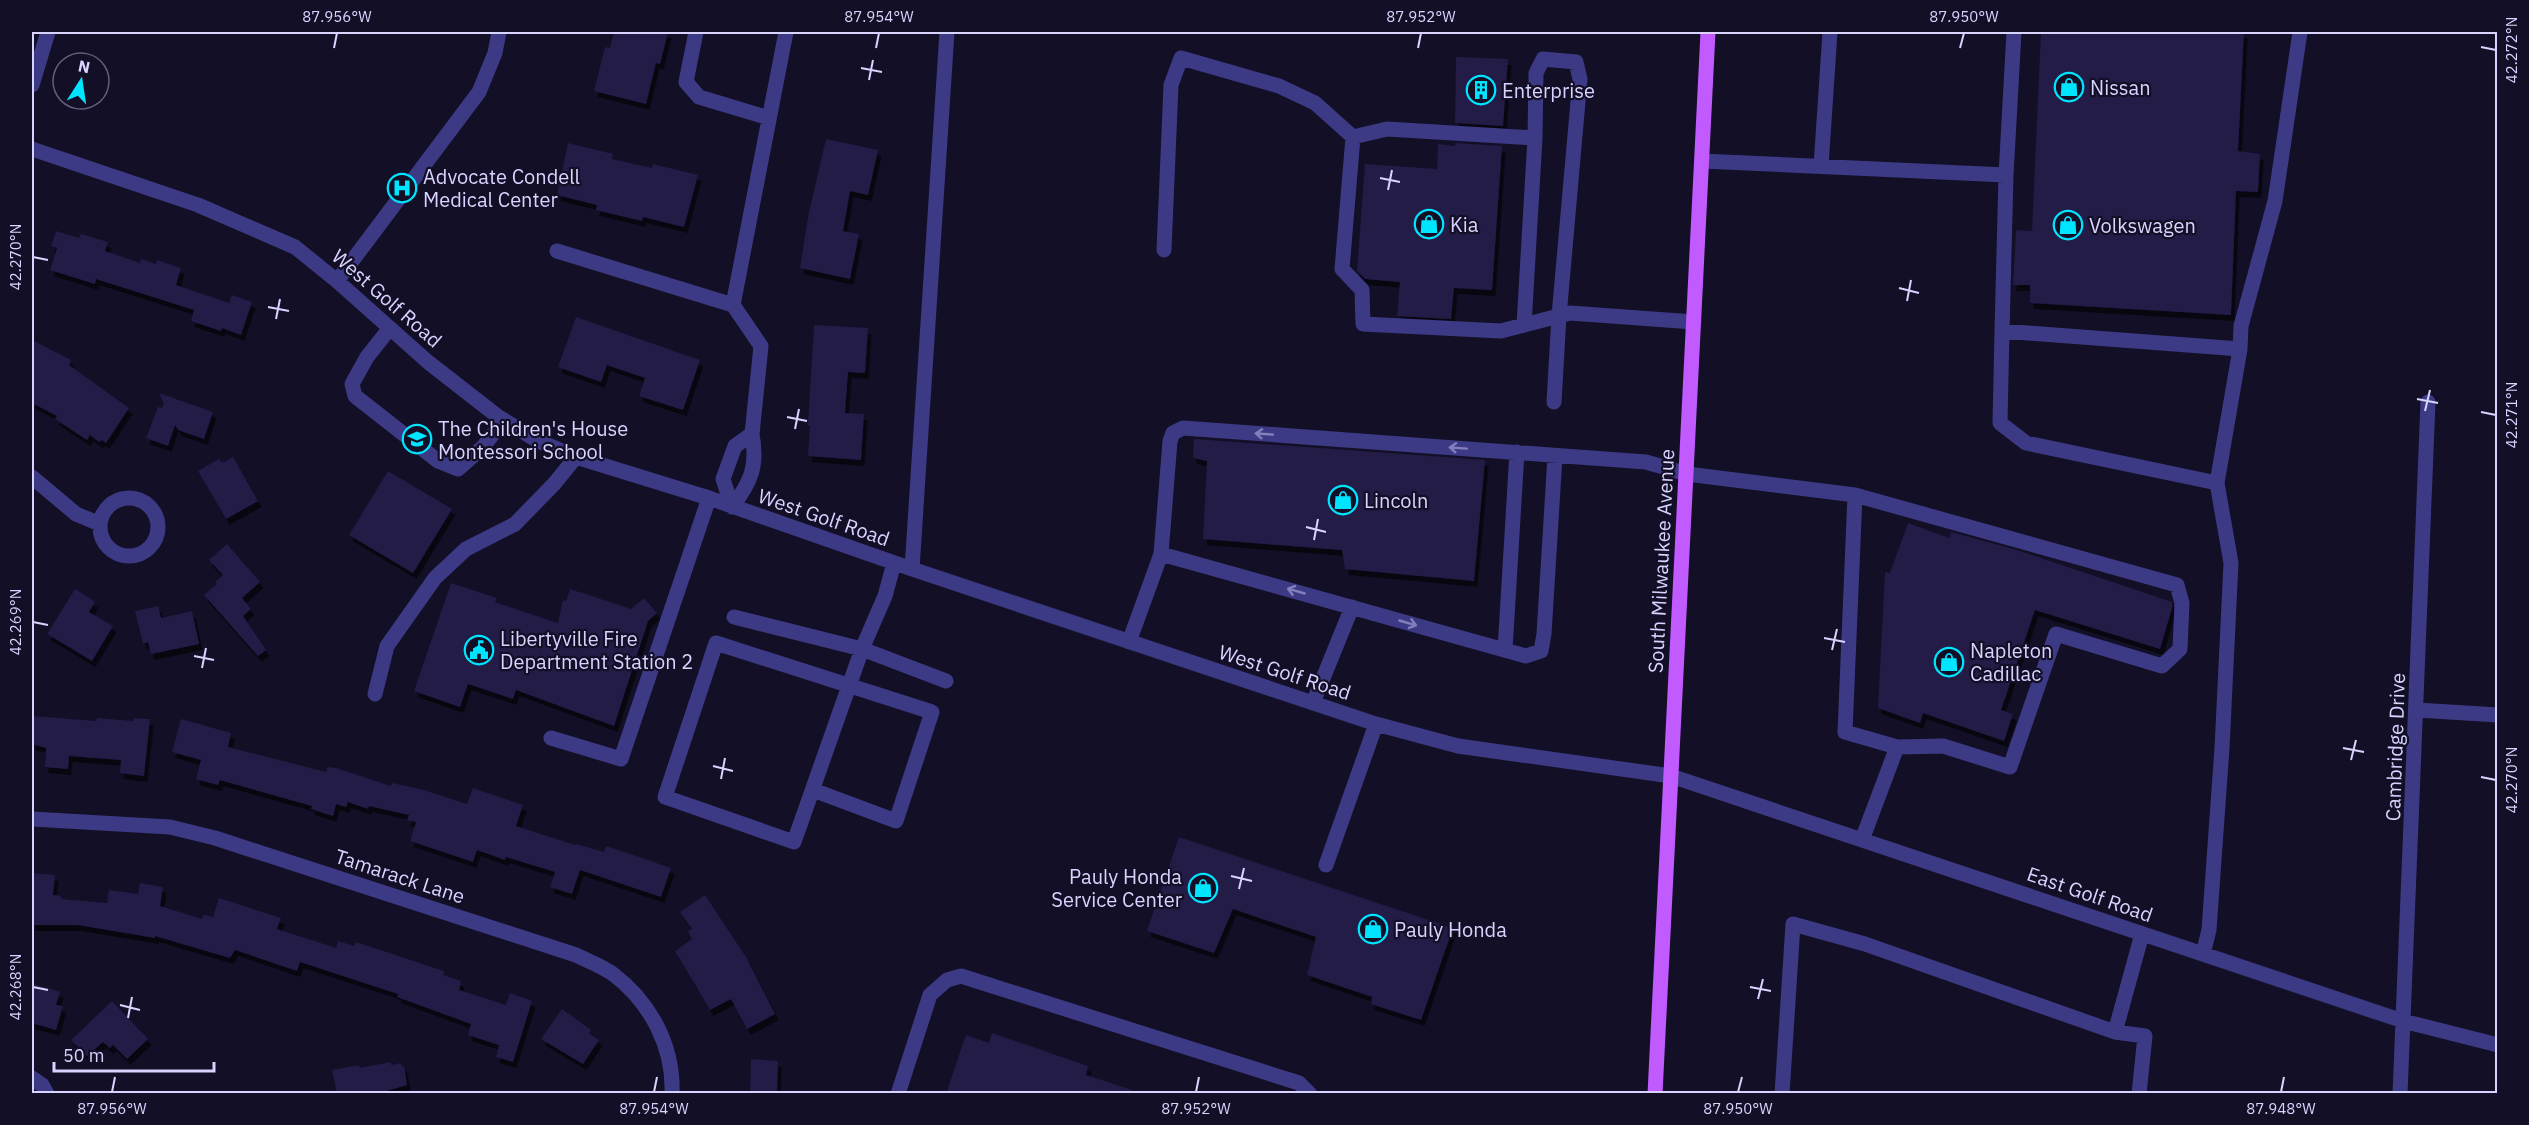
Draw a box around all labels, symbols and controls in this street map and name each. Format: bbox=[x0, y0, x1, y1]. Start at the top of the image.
text: 87.956°W bbox=[302, 7, 372, 26]
text: 87.954°W bbox=[844, 7, 914, 26]
text: 87.952°W bbox=[1386, 7, 1456, 26]
text: 87.950°W bbox=[1929, 7, 1999, 26]
text: 42.272°N bbox=[2502, 17, 2521, 83]
north arrow bbox=[51, 51, 111, 111]
text: N bbox=[76, 55, 92, 77]
shop icon: Nissan bbox=[2053, 71, 2085, 103]
building icon: Enterprise bbox=[1465, 74, 1497, 106]
place label: Nissan bbox=[2090, 74, 2151, 101]
place label: Enterprise bbox=[1502, 77, 1595, 104]
place label: Advocate Condell Medical Center bbox=[423, 163, 580, 213]
hospital icon: Advocate Condell Medical Center bbox=[386, 172, 418, 204]
shop icon: Kia bbox=[1413, 208, 1445, 240]
shop icon: Volkswagen bbox=[2052, 209, 2084, 241]
place label: Kia bbox=[1450, 211, 1479, 238]
place label: Volkswagen bbox=[2089, 212, 2196, 239]
text: 42.270°N bbox=[6, 224, 25, 290]
street label: West Golf Road bbox=[326, 243, 448, 353]
text: 42.271°N bbox=[2502, 382, 2521, 448]
place label: The Children's House Montessori School bbox=[438, 415, 628, 465]
school or university icon: The Children's House Montessori School bbox=[401, 423, 433, 455]
one-way arrow bbox=[1254, 428, 1274, 439]
one-way arrow bbox=[1449, 442, 1469, 453]
street label: South Milwaukee Avenue bbox=[1642, 448, 1680, 674]
street label: West Golf Road bbox=[755, 482, 893, 552]
shop icon: Lincoln bbox=[1327, 484, 1359, 516]
place label: Lincoln bbox=[1364, 487, 1428, 514]
one-way arrow bbox=[1287, 585, 1306, 596]
text: 42.269°N bbox=[6, 589, 25, 655]
one-way arrow bbox=[1398, 618, 1417, 629]
place label: Libertyville Fire Department Station 2 bbox=[500, 625, 693, 675]
public building icon: Libertyville Fire Department Station 2 bbox=[463, 634, 495, 666]
place label: Napleton Cadillac bbox=[1970, 637, 2052, 687]
street label: West Golf Road bbox=[1215, 638, 1355, 706]
shop icon: Napleton Cadillac bbox=[1933, 646, 1965, 678]
street label: Cambridge Drive bbox=[2379, 672, 2411, 822]
text: 42.270°N bbox=[2502, 747, 2521, 813]
street label: Tamarack Lane bbox=[332, 842, 468, 910]
street label: East Golf Road bbox=[2023, 860, 2157, 928]
place label: Pauly Honda Service Center bbox=[1051, 863, 1182, 913]
shop icon: Pauly Honda Service Center bbox=[1187, 872, 1219, 904]
shop icon: Pauly Honda bbox=[1357, 913, 1389, 945]
place label: Pauly Honda bbox=[1394, 916, 1507, 943]
text: 42.268°N bbox=[6, 954, 25, 1020]
scale bar bbox=[54, 1035, 214, 1073]
text: 50 m bbox=[63, 1044, 105, 1067]
text: 87.956°W bbox=[77, 1099, 147, 1118]
text: 87.954°W bbox=[619, 1099, 689, 1118]
text: 87.952°W bbox=[1161, 1099, 1231, 1118]
text: 87.950°W bbox=[1703, 1099, 1773, 1118]
text: 87.948°W bbox=[2246, 1099, 2316, 1118]

